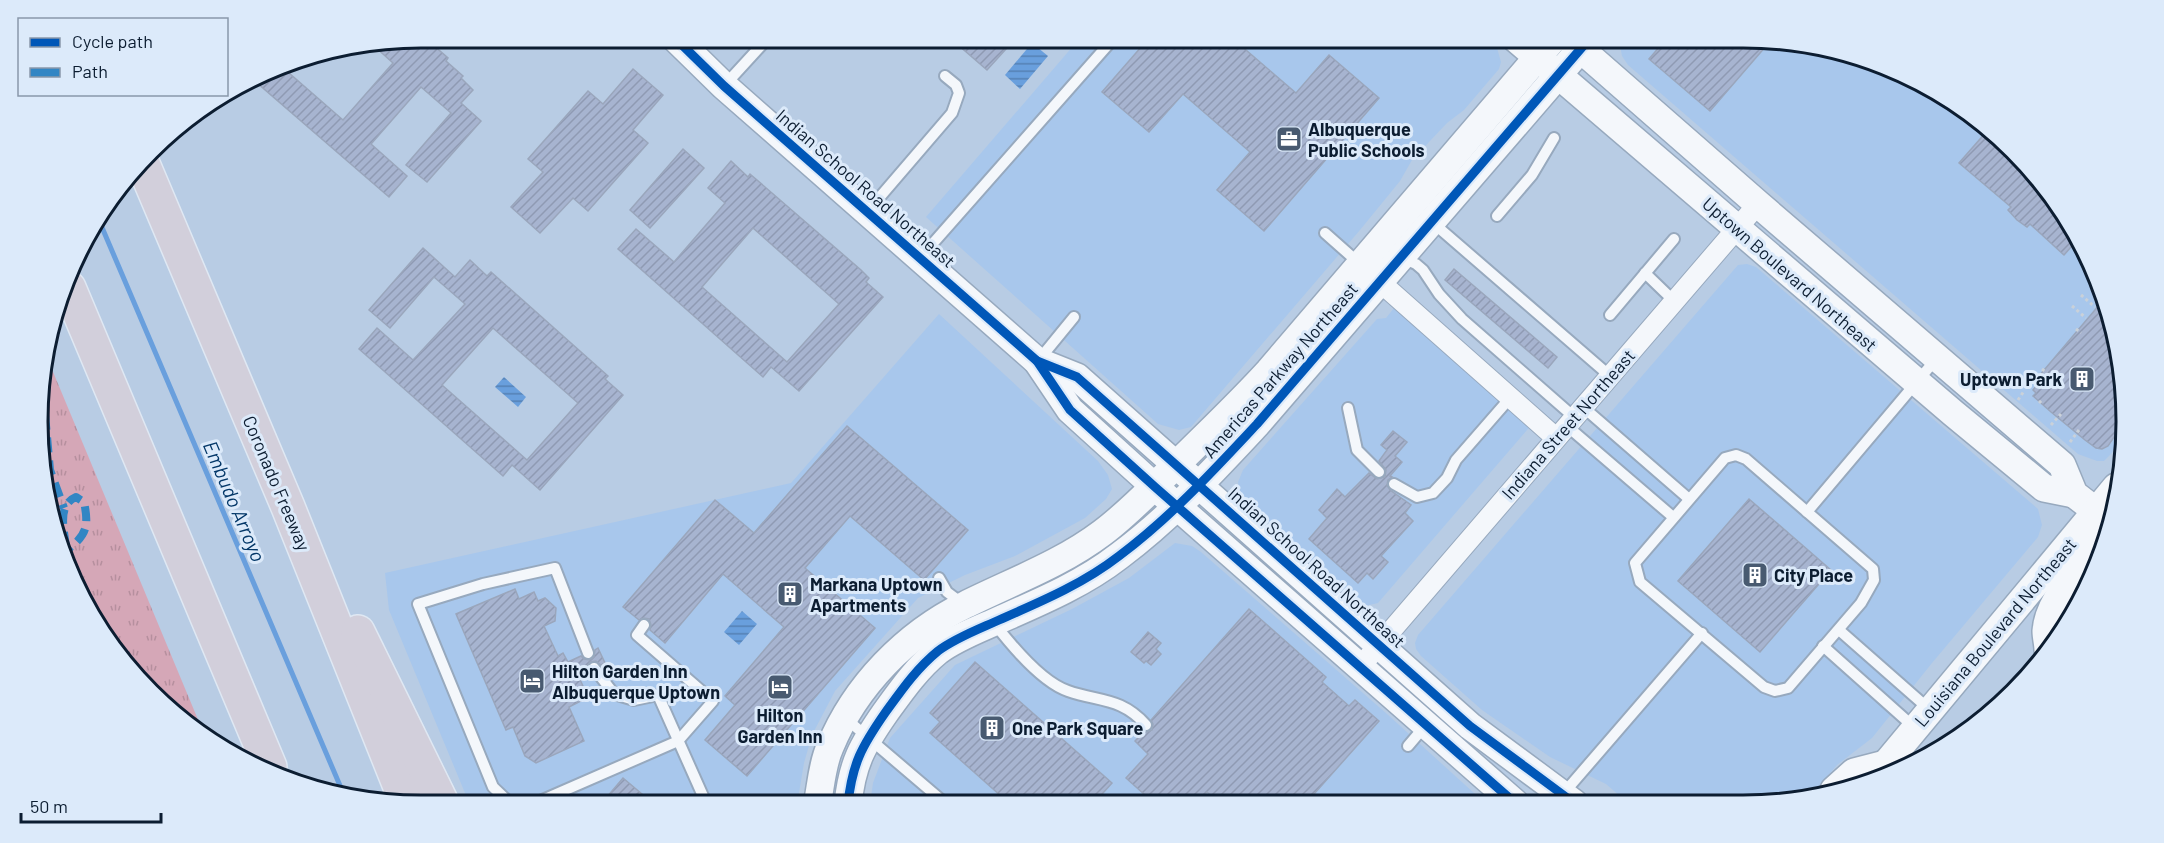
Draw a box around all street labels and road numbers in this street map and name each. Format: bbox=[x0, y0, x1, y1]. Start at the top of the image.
street label: Indian School Road Northeast bbox=[772, 104, 960, 272]
street label: Uptown Boulevard Northeast bbox=[1698, 192, 1882, 356]
street label: Americas Parkway Northeast bbox=[1198, 278, 1362, 462]
street label: Indiana Street Northeast bbox=[1497, 344, 1639, 504]
street label: Coronado Freeway bbox=[239, 412, 315, 554]
street label: Indian School Road Northeast bbox=[1224, 482, 1410, 652]
street label: Louisiana Boulevard Northeast bbox=[1910, 533, 2080, 731]

